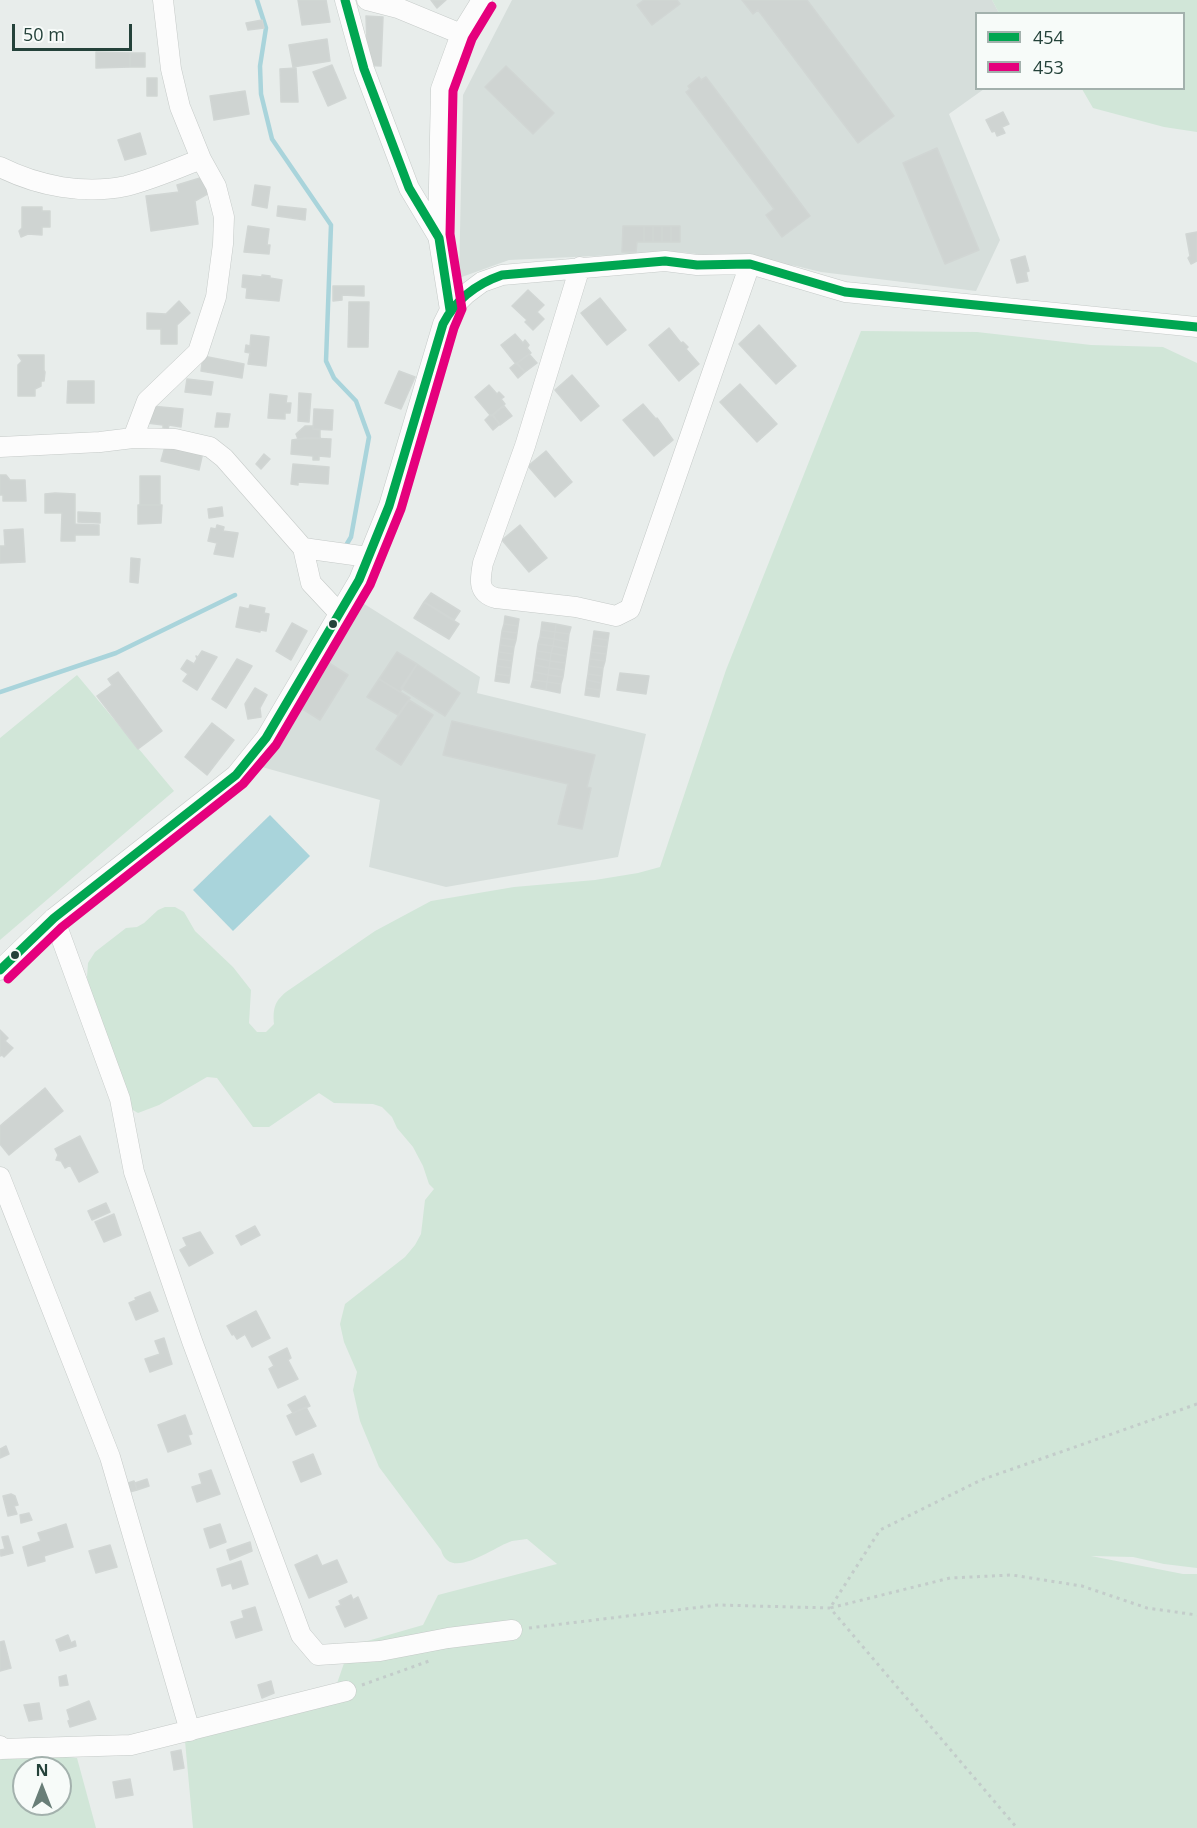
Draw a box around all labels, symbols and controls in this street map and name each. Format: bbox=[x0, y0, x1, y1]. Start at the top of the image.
scale bar bbox=[15, 12, 135, 50]
legend bbox=[975, 12, 1185, 90]
text: 50 m bbox=[23, 22, 65, 46]
text: 454 bbox=[1033, 25, 1064, 49]
text: 453 bbox=[1033, 55, 1064, 79]
unlabelled marker bbox=[327, 618, 339, 630]
unlabelled marker bbox=[9, 949, 21, 961]
north arrow bbox=[12, 1756, 72, 1816]
text: N bbox=[35, 1759, 49, 1781]

